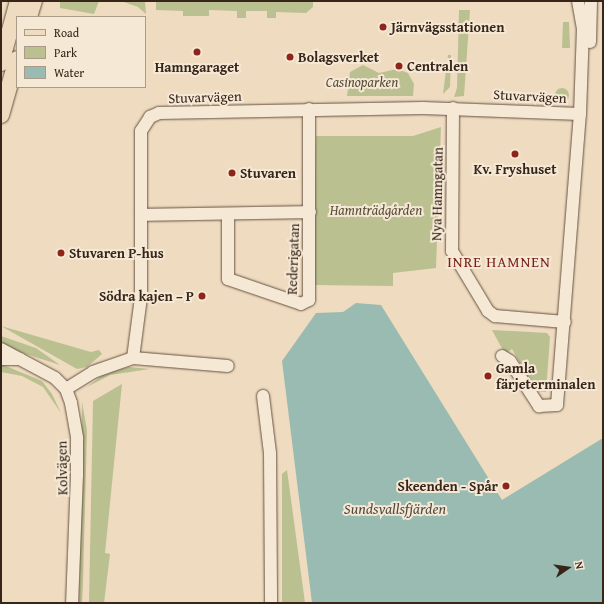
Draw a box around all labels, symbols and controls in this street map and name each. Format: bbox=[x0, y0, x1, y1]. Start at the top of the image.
legend bbox=[16, 16, 146, 88]
place label: Järnvägsstationen bbox=[391, 19, 504, 35]
marker: Järnvägsstationen bbox=[378, 22, 388, 32]
text: Road bbox=[54, 24, 79, 41]
text: Park bbox=[54, 44, 77, 61]
marker: Hamngaraget bbox=[192, 47, 202, 57]
place label: Bolagsverket bbox=[298, 49, 379, 65]
marker: Bolagsverket bbox=[285, 52, 295, 62]
place label: Centralen bbox=[407, 58, 468, 74]
place label: Hamngaraget bbox=[155, 59, 239, 75]
marker: Centralen bbox=[394, 61, 404, 71]
text: Water bbox=[54, 64, 84, 81]
park label: Casinoparken bbox=[326, 74, 398, 90]
street label: Stuvarvägen bbox=[493, 86, 567, 106]
street label: Stuvarvägen bbox=[168, 87, 242, 107]
street label: Nya Hamngatan bbox=[428, 147, 446, 241]
marker: Kv. Fryshuset bbox=[510, 149, 520, 159]
place label: Kv. Fryshuset bbox=[473, 161, 557, 177]
place label: Stuvaren bbox=[240, 165, 296, 181]
marker: Stuvaren bbox=[227, 168, 237, 178]
park label: Hamnträdgården bbox=[330, 202, 422, 218]
street label: Rederigatan bbox=[283, 223, 303, 295]
place label: Stuvaren P-hus bbox=[69, 245, 164, 261]
marker: Stuvaren P-hus bbox=[56, 248, 66, 258]
district label: INRE HAMNEN bbox=[447, 253, 551, 271]
place label: Södra kajen – P bbox=[99, 288, 194, 304]
marker: Södra kajen – P bbox=[197, 291, 207, 301]
place label: Gamla färjeterminalen bbox=[496, 360, 595, 392]
marker: Gamla färjeterminalen bbox=[483, 371, 493, 381]
street label: Kolvägen bbox=[53, 441, 71, 495]
place label: Skeenden - Spår bbox=[398, 478, 498, 494]
marker: Skeenden - Spår bbox=[501, 481, 511, 491]
water label: Sundsvallsfjärden bbox=[344, 500, 446, 518]
north arrow bbox=[548, 548, 588, 588]
text: N bbox=[571, 560, 588, 571]

